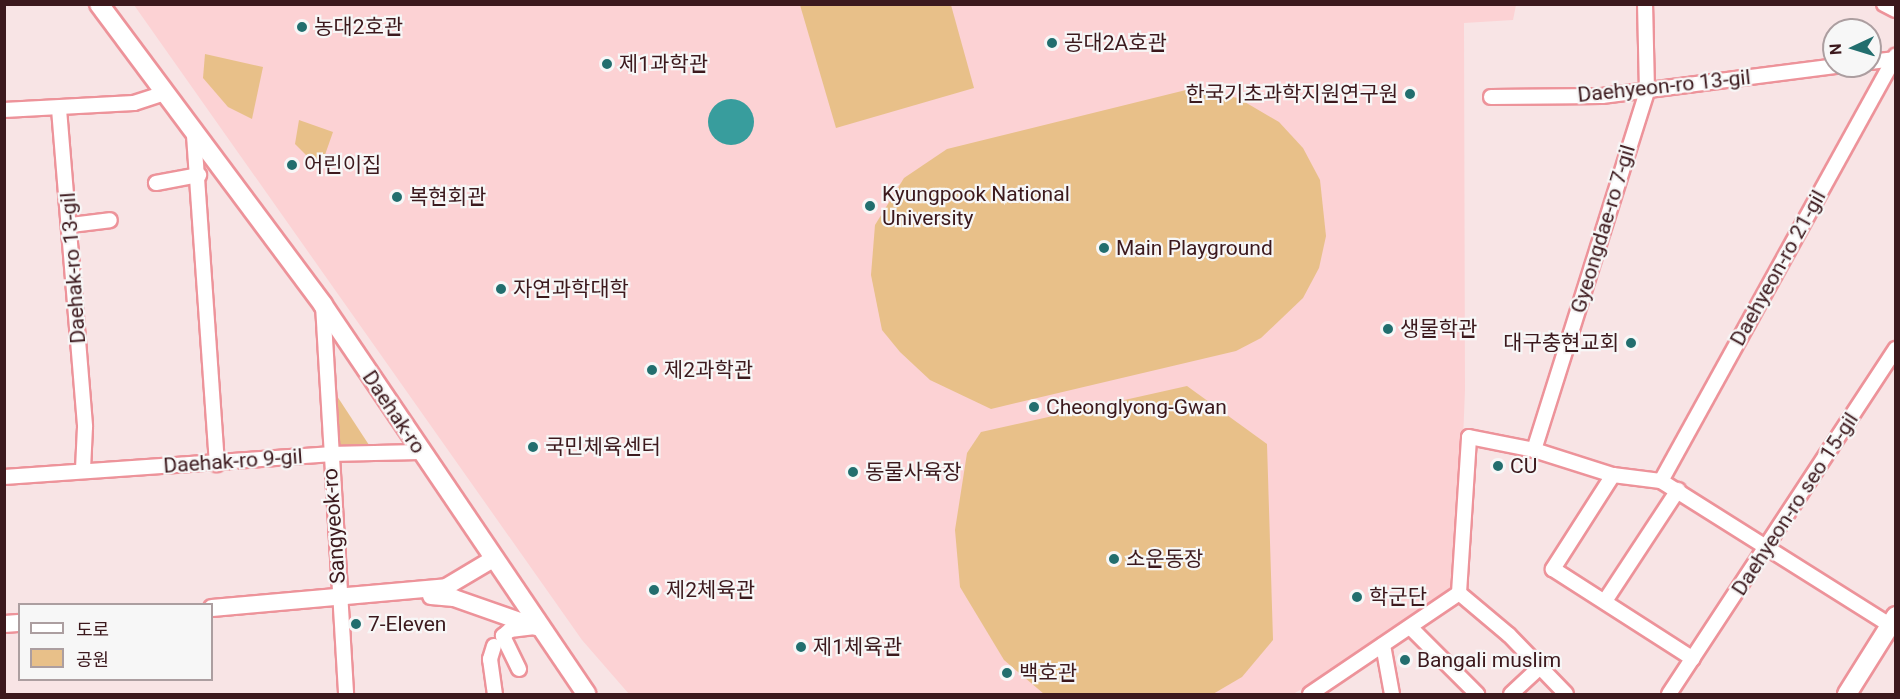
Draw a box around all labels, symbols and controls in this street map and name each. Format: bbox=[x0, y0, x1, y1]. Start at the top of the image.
place label: 농대2호관 bbox=[314, 14, 403, 40]
north arrow bbox=[1822, 18, 1882, 78]
marker: 농대2호관 bbox=[295, 20, 309, 34]
place label: 공대2A호관 bbox=[1064, 30, 1167, 56]
marker: 공대2A호관 bbox=[1045, 36, 1059, 50]
text: N bbox=[1826, 43, 1845, 55]
place label: 제1과학관 bbox=[619, 51, 708, 77]
marker: 제1과학관 bbox=[600, 57, 614, 71]
street label: Daehyeon-ro 13-gil bbox=[1576, 64, 1752, 108]
place label: 한국기초과학지원연구원 bbox=[1185, 81, 1398, 107]
marker: 한국기초과학지원연구원 bbox=[1403, 87, 1417, 101]
street label: Gyeongdae-ro 7-gil bbox=[1565, 142, 1641, 316]
place label: 어린이집 bbox=[304, 152, 381, 178]
marker: 어린이집 bbox=[285, 158, 299, 172]
place label: Kyungpook National University bbox=[882, 181, 1070, 231]
place label: 복현회관 bbox=[409, 184, 486, 210]
street label: Daehyeon-ro 21-gil bbox=[1725, 186, 1831, 350]
marker: 복현회관 bbox=[390, 190, 404, 204]
street label: Daehak-ro 13-gil bbox=[55, 192, 91, 344]
marker: Kyungpook National University bbox=[863, 199, 877, 213]
place label: Main Playground bbox=[1116, 235, 1273, 261]
marker: Main Playground bbox=[1097, 241, 1111, 255]
place label: 자연과학대학 bbox=[513, 276, 629, 302]
marker: 자연과학대학 bbox=[494, 282, 508, 296]
place label: 생물학관 bbox=[1400, 316, 1477, 342]
marker: 생물학관 bbox=[1381, 322, 1395, 336]
place label: 대구충현교회 bbox=[1503, 330, 1619, 356]
marker: 대구충현교회 bbox=[1624, 336, 1638, 350]
place label: 제2과학관 bbox=[664, 357, 753, 383]
marker: 제2과학관 bbox=[645, 363, 659, 377]
street label: Daehak-ro bbox=[357, 366, 431, 458]
place label: Cheonglyong-Gwan bbox=[1046, 394, 1227, 420]
marker: Cheonglyong-Gwan bbox=[1027, 400, 1041, 414]
street label: Daehyeon-ro seo 15-gil bbox=[1726, 408, 1864, 600]
place label: 국민체육센터 bbox=[545, 434, 661, 460]
marker: 국민체육센터 bbox=[526, 440, 540, 454]
street label: Daehak-ro 9-gil bbox=[163, 444, 303, 478]
place label: CU bbox=[1510, 453, 1537, 479]
place label: 동물사육장 bbox=[865, 459, 962, 485]
marker: CU bbox=[1491, 459, 1505, 473]
marker: 동물사육장 bbox=[846, 465, 860, 479]
street label: Sangyeok-ro bbox=[317, 467, 351, 585]
place label: 소운동장 bbox=[1126, 546, 1203, 572]
marker: 소운동장 bbox=[1107, 552, 1121, 566]
place label: 제2체육관 bbox=[666, 577, 755, 603]
marker: 제2체육관 bbox=[647, 583, 661, 597]
place label: 학군단 bbox=[1369, 584, 1427, 610]
marker: 학군단 bbox=[1350, 590, 1364, 604]
legend bbox=[18, 603, 213, 681]
place label: 7-Eleven bbox=[368, 611, 446, 637]
marker: 7-Eleven bbox=[349, 617, 363, 631]
text: 도로 bbox=[76, 619, 109, 640]
place label: 제1체육관 bbox=[813, 634, 902, 660]
marker: 제1체육관 bbox=[794, 640, 808, 654]
place label: Bangali muslim bbox=[1417, 647, 1561, 673]
text: 공원 bbox=[76, 649, 109, 670]
marker: Bangali muslim bbox=[1398, 653, 1412, 667]
place label: 백호관 bbox=[1019, 660, 1077, 686]
marker: 백호관 bbox=[1000, 666, 1014, 680]

